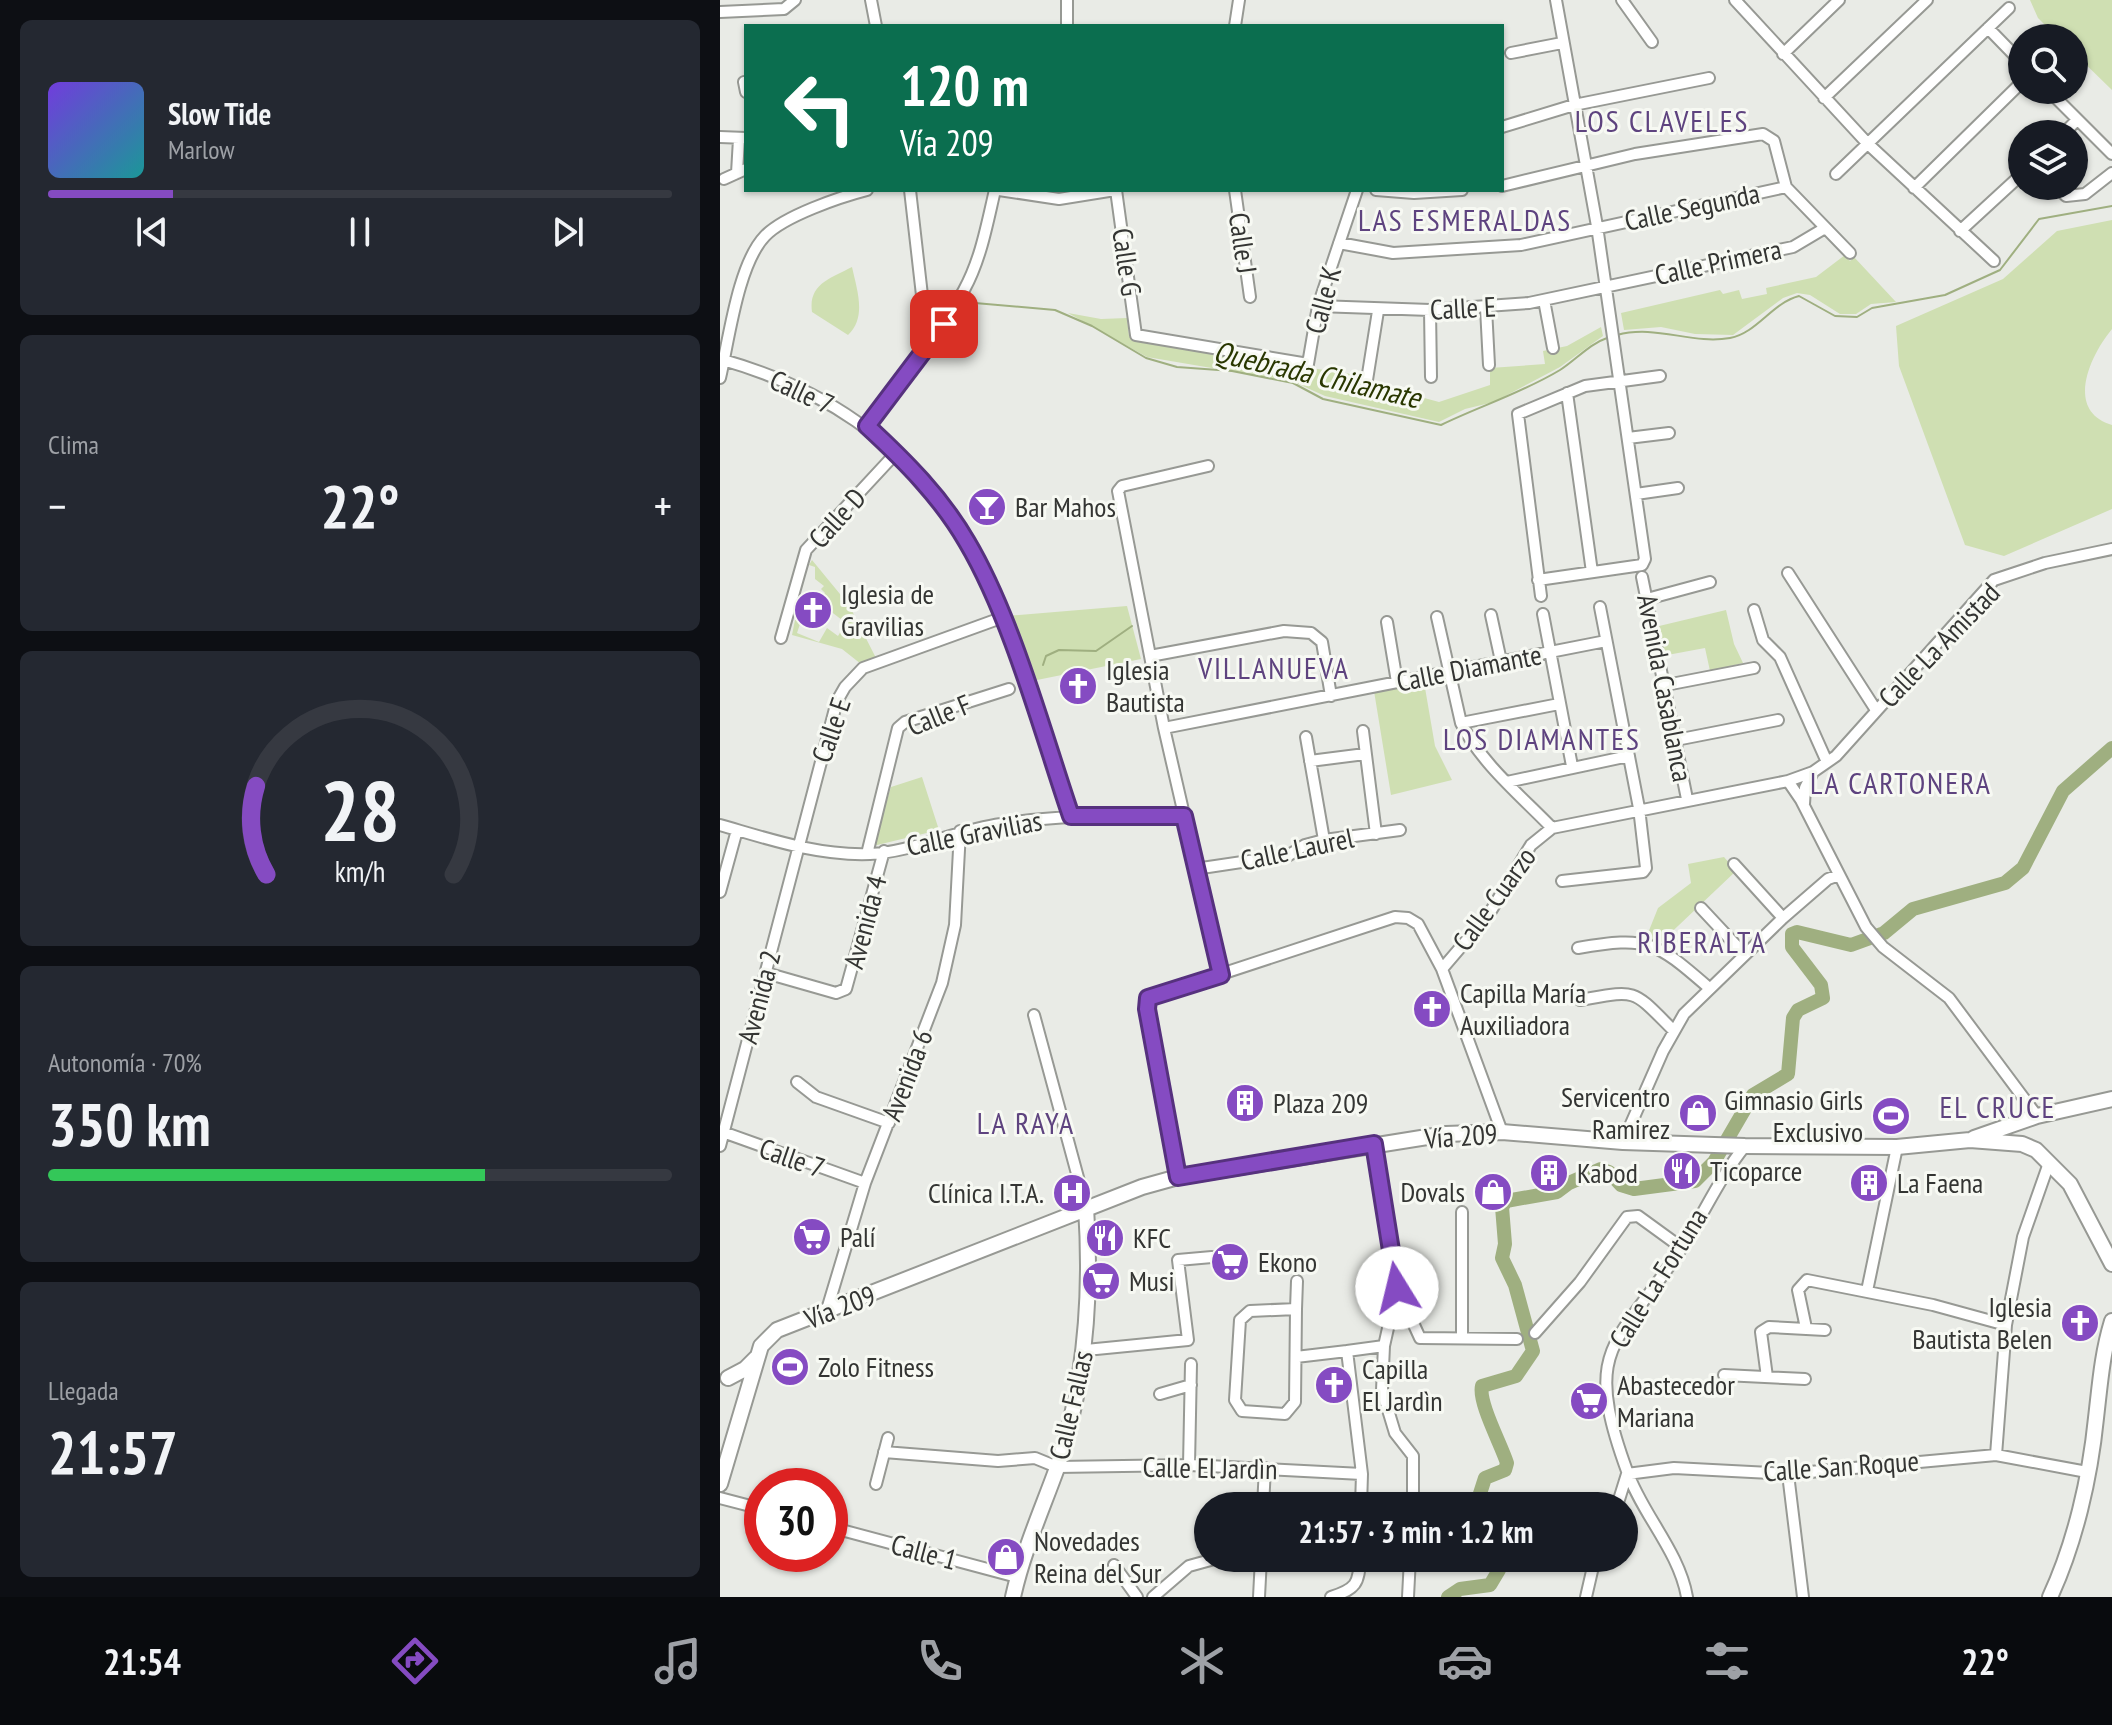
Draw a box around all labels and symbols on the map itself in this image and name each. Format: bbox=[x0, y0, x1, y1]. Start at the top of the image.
district label: LOS CLAVELES bbox=[1575, 101, 1749, 140]
street label: Calle Segunda bbox=[1621, 174, 1763, 239]
district label: LAS ESMERALDAS bbox=[1358, 200, 1572, 239]
street label: Calle J bbox=[1221, 210, 1266, 276]
street label: Calle G bbox=[1104, 226, 1151, 298]
street label: Calle Primera bbox=[1651, 230, 1785, 293]
street label: Calle K bbox=[1296, 262, 1349, 338]
street label: Calle E bbox=[1429, 287, 1497, 328]
pin bbox=[910, 290, 978, 358]
water label: Quebrada Chilamate bbox=[1210, 331, 1426, 417]
street label: Calle 7 bbox=[764, 361, 840, 422]
street label: Calle D bbox=[800, 480, 873, 556]
bar icon: Bar Mahos bbox=[966, 486, 1008, 528]
place label: Bar Mahos bbox=[1015, 488, 1116, 525]
street label: Calle La Amistad bbox=[1870, 574, 2007, 715]
place label: Iglesia de Gravilias bbox=[841, 575, 934, 644]
church icon: Iglesia de Gravilias bbox=[792, 589, 834, 631]
street label: Avenida Casablanca bbox=[1629, 591, 1702, 785]
street label: Calle Diamante bbox=[1393, 635, 1545, 700]
district label: VILLANUEVA bbox=[1197, 648, 1350, 687]
place label: Iglesia Bautista bbox=[1106, 651, 1185, 720]
church icon: Iglesia Bautista bbox=[1057, 665, 1099, 707]
street label: Calle F bbox=[901, 685, 976, 744]
street label: Calle E bbox=[802, 693, 859, 767]
district label: LOS DIAMANTES bbox=[1443, 719, 1641, 758]
district label: LA CARTONERA bbox=[1810, 763, 1992, 802]
street label: Calle Gravilias bbox=[903, 801, 1045, 864]
street label: Calle Laurel bbox=[1237, 818, 1357, 879]
street label: Calle Cuarzo bbox=[1443, 839, 1544, 958]
street label: Avenida 4 bbox=[834, 871, 895, 973]
district label: RIBERALTA bbox=[1637, 922, 1767, 961]
street label: Avenida 2 bbox=[728, 946, 789, 1048]
place label: Capilla María Auxiliadora bbox=[1460, 974, 1586, 1043]
church icon: Capilla María Auxiliadora bbox=[1411, 988, 1453, 1030]
street label: Avenida 6 bbox=[872, 1024, 941, 1126]
place label: Servicentro Ramirez bbox=[1561, 1078, 1670, 1147]
place label: Gimnasio Girls Exclusivo bbox=[1724, 1081, 1863, 1150]
building icon: Plaza 209 bbox=[1224, 1082, 1266, 1124]
place label: Plaza 209 bbox=[1273, 1084, 1368, 1121]
district label: EL CRUCE bbox=[1939, 1087, 2057, 1126]
shop icon: Servicentro Ramirez bbox=[1677, 1092, 1719, 1134]
sports icon: Gimnasio Girls Exclusivo bbox=[1870, 1095, 1912, 1137]
district label: LA RAYA bbox=[977, 1103, 1075, 1142]
street label: Vía 209 bbox=[1422, 1115, 1499, 1157]
street label: Calle 7 bbox=[755, 1129, 830, 1186]
restaurant icon: Ticoparce bbox=[1661, 1150, 1703, 1192]
building icon: Kabod bbox=[1528, 1152, 1570, 1194]
place label: Ticoparce bbox=[1710, 1152, 1802, 1189]
place label: Kabod bbox=[1577, 1154, 1638, 1191]
building icon: La Faena bbox=[1848, 1162, 1890, 1204]
place label: La Faena bbox=[1897, 1164, 1983, 1201]
shop icon: Dovals bbox=[1472, 1171, 1514, 1213]
hospital icon: Clínica I.T.A. bbox=[1051, 1172, 1093, 1214]
place label: Dovals bbox=[1400, 1173, 1465, 1210]
place label: Clínica I.T.A. bbox=[928, 1174, 1044, 1211]
street label: Calle La Fortuna bbox=[1600, 1201, 1715, 1355]
supermarket icon: Palí bbox=[791, 1216, 833, 1258]
restaurant icon: KFC bbox=[1084, 1217, 1126, 1259]
place label: Palí bbox=[840, 1218, 876, 1255]
place label: KFC bbox=[1133, 1219, 1171, 1256]
supermarket icon: Ekono bbox=[1209, 1241, 1251, 1283]
place label: Ekono bbox=[1258, 1243, 1317, 1280]
position arrow bbox=[1355, 1246, 1439, 1330]
supermarket icon: Musi bbox=[1080, 1260, 1122, 1302]
place label: Musi bbox=[1129, 1262, 1175, 1299]
street label: Vía 209 bbox=[798, 1276, 881, 1337]
place label: Iglesia Bautista Belen bbox=[1912, 1288, 2052, 1357]
church icon: Iglesia Bautista Belen bbox=[2059, 1302, 2101, 1344]
sports icon: Zolo Fitness bbox=[769, 1346, 811, 1388]
street label: Calle Fallas bbox=[1040, 1347, 1101, 1463]
place label: Zolo Fitness bbox=[818, 1348, 934, 1385]
place label: Capilla El Jardìn bbox=[1362, 1350, 1443, 1419]
church icon: Capilla El Jardìn bbox=[1313, 1364, 1355, 1406]
place label: Abastecedor Mariana bbox=[1617, 1366, 1735, 1435]
supermarket icon: Abastecedor Mariana bbox=[1568, 1380, 1610, 1422]
street label: Calle San Roque bbox=[1762, 1442, 1920, 1489]
street label: Calle El Jardìn bbox=[1142, 1448, 1278, 1487]
speed limit sign: 30 bbox=[744, 1468, 848, 1572]
place label: Novedades Reina del Sur bbox=[1034, 1522, 1162, 1591]
street label: Calle 1 bbox=[887, 1525, 961, 1578]
shop icon: Novedades Reina del Sur bbox=[985, 1536, 1027, 1578]

